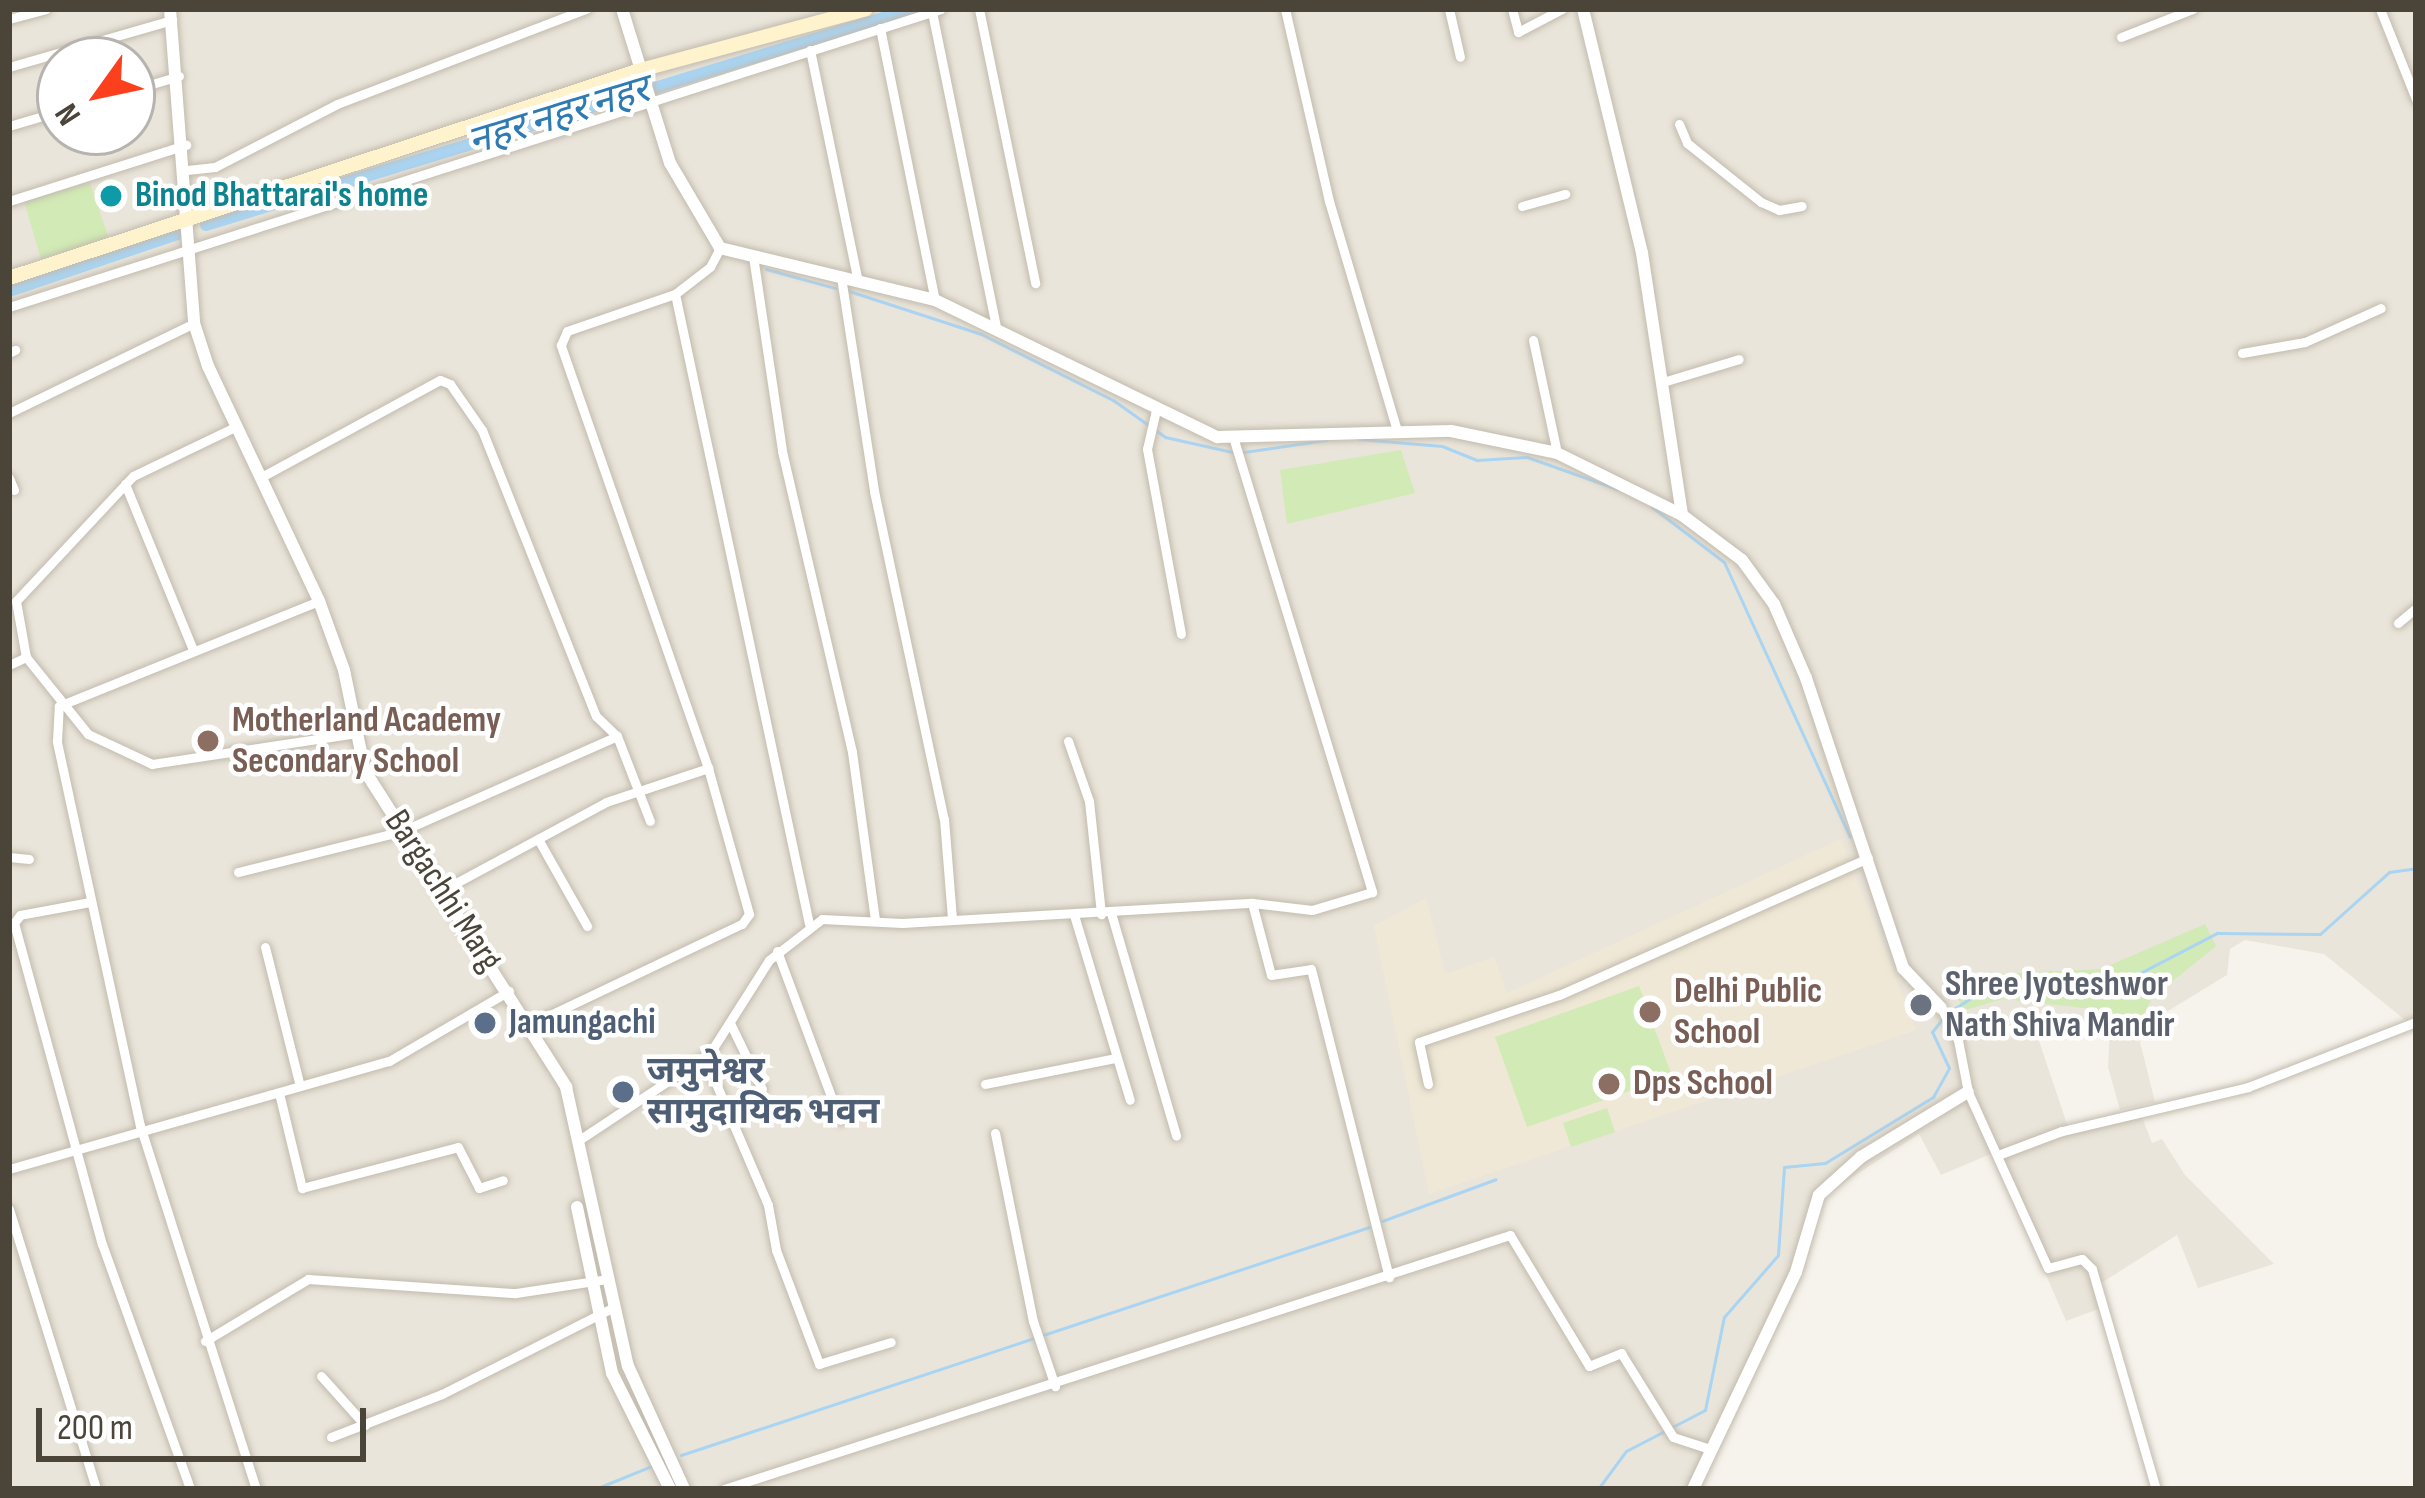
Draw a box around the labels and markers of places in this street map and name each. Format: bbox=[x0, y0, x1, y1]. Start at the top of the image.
place label: Binod Bhattarai's home bbox=[135, 174, 428, 218]
marker: Binod Bhattarai's home bbox=[98, 183, 124, 209]
place label: Motherland Academy Secondary School bbox=[232, 698, 501, 783]
marker: Motherland Academy Secondary School bbox=[195, 728, 221, 754]
place label: Shree Jyoteshwor Nath Shiva Mandir bbox=[1945, 962, 2175, 1047]
place label: Delhi Public School bbox=[1674, 969, 1822, 1054]
marker: Shree Jyoteshwor Nath Shiva Mandir bbox=[1908, 992, 1934, 1018]
marker: Delhi Public School bbox=[1637, 999, 1663, 1025]
place label: Jamungachi bbox=[509, 1001, 655, 1045]
marker: Jamungachi bbox=[472, 1010, 498, 1036]
place label: जमुनेश्वर सामुदायिक भवन bbox=[647, 1049, 879, 1134]
place label: Dps School bbox=[1633, 1062, 1773, 1106]
marker: Dps School bbox=[1596, 1071, 1622, 1097]
marker: जमुनेश्वर सामुदायिक भवन bbox=[610, 1079, 636, 1105]

